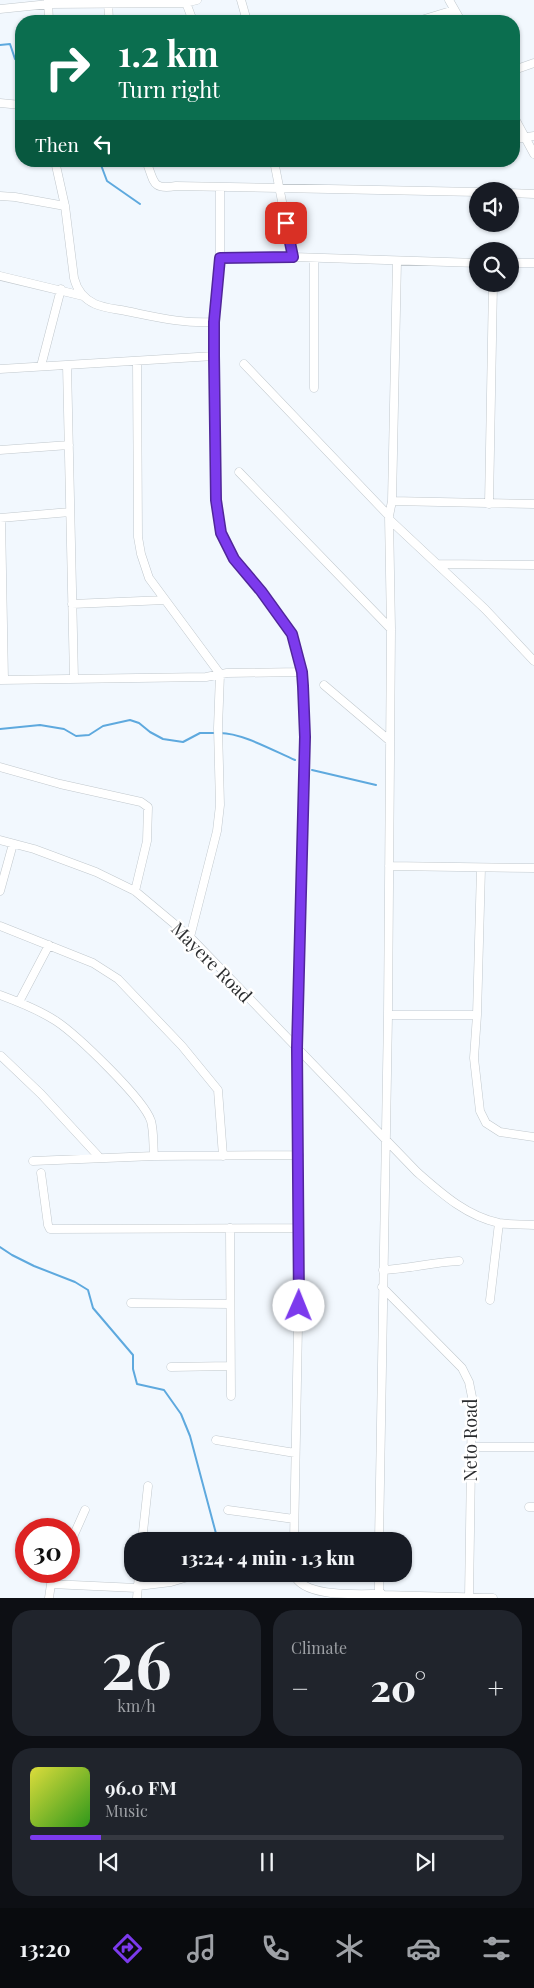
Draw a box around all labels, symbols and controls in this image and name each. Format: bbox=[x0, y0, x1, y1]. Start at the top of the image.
text: 1.2 km bbox=[118, 29, 219, 76]
icon: right bbox=[35, 35, 100, 100]
text: Turn right bbox=[118, 74, 220, 104]
icon: left bbox=[89, 130, 117, 158]
text: Then bbox=[35, 131, 79, 157]
map controls bbox=[469, 182, 519, 292]
button: sound bbox=[469, 182, 519, 232]
pin bbox=[265, 202, 307, 244]
icon: arrive bbox=[272, 209, 300, 237]
button: search bbox=[469, 242, 519, 292]
street label: Mayere Road bbox=[167, 917, 258, 1008]
position arrow bbox=[272, 1279, 324, 1331]
street label: Neto Road bbox=[458, 1398, 482, 1482]
speed limit sign: 30 bbox=[15, 1518, 80, 1583]
text: 13:24 · 4 min · 1.3 km bbox=[181, 1544, 355, 1570]
text: 26 bbox=[101, 1619, 172, 1705]
text: Climate bbox=[291, 1637, 347, 1658]
text: 20° bbox=[371, 1661, 426, 1712]
text: − bbox=[291, 1669, 309, 1706]
text: + bbox=[488, 1669, 504, 1706]
text: km/h bbox=[117, 1695, 156, 1716]
text: 96.0 FM bbox=[105, 1774, 177, 1800]
text: Music bbox=[105, 1800, 148, 1821]
icon: previous bbox=[95, 1848, 123, 1876]
icon: pause bbox=[253, 1848, 281, 1876]
icon: next bbox=[411, 1848, 439, 1876]
icon: directions bbox=[110, 1931, 145, 1966]
icon: music bbox=[184, 1931, 219, 1966]
icon: phone bbox=[258, 1931, 293, 1966]
icon: climate bbox=[332, 1931, 367, 1966]
icon: car bbox=[406, 1931, 441, 1966]
icon: filters bbox=[479, 1931, 514, 1966]
text: 13:20 bbox=[19, 1933, 71, 1963]

